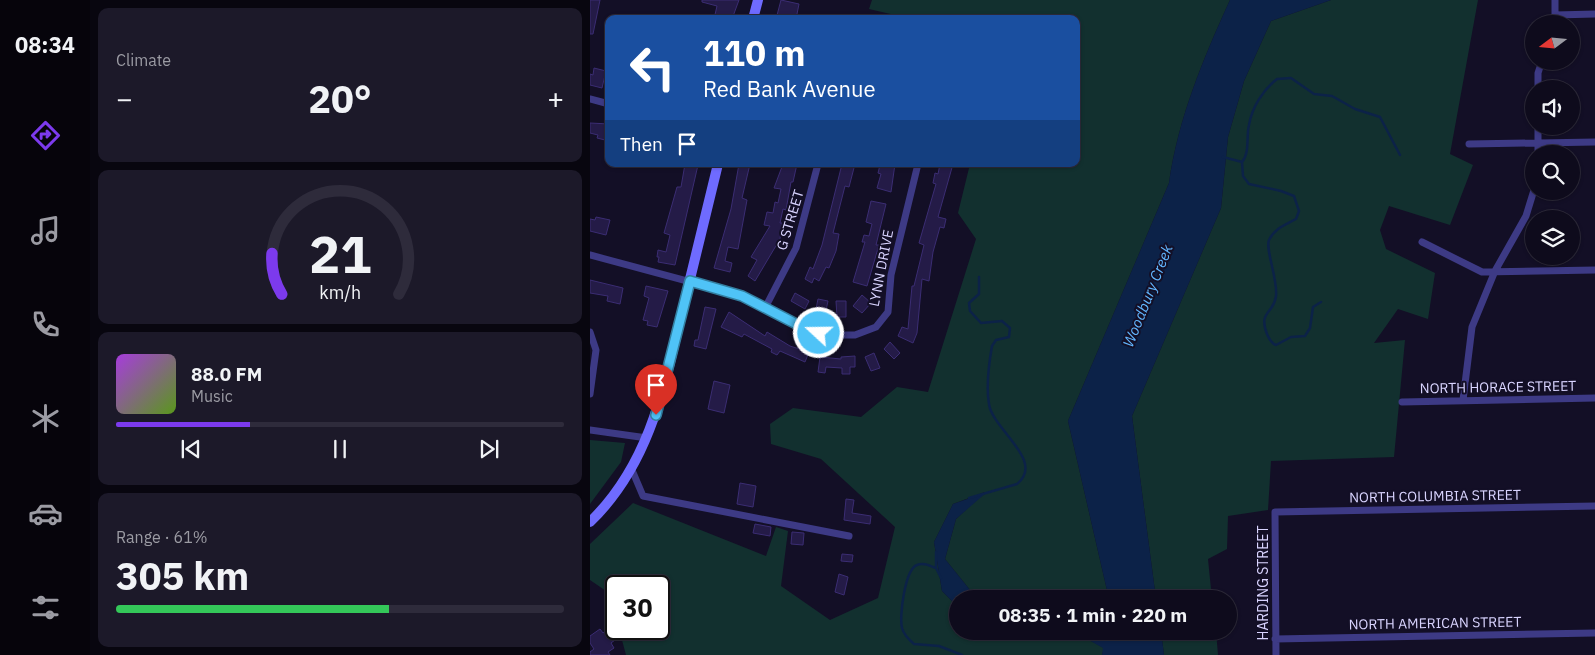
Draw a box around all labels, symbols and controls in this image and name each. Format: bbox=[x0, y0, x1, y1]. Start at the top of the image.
north arrow bbox=[1525, 15, 1580, 70]
map controls bbox=[1525, 15, 1580, 265]
text: 08:34 bbox=[15, 30, 75, 59]
text: 110 m bbox=[703, 30, 806, 76]
icon: left bbox=[620, 35, 685, 100]
text: Climate bbox=[116, 50, 171, 70]
text: 20° bbox=[308, 74, 372, 123]
text: Red Bank Avenue bbox=[703, 74, 876, 103]
text: − bbox=[116, 80, 133, 117]
text: + bbox=[547, 80, 564, 117]
button: sound bbox=[1525, 80, 1580, 135]
icon: directions bbox=[28, 118, 63, 153]
icon: arrive bbox=[673, 130, 701, 158]
text: Then bbox=[620, 132, 663, 156]
button: search bbox=[1525, 145, 1580, 200]
street label: G STREET bbox=[772, 188, 808, 252]
button: layers bbox=[1525, 210, 1580, 265]
icon: music bbox=[28, 213, 63, 248]
text: 21 bbox=[309, 220, 371, 287]
street label: LYNN DRIVE bbox=[865, 228, 897, 308]
water label: Woodbury Creek bbox=[1118, 242, 1177, 350]
text: km/h bbox=[319, 281, 361, 304]
position arrow bbox=[792, 306, 844, 358]
icon: phone bbox=[28, 307, 63, 342]
text: 88.0 FM bbox=[191, 362, 262, 386]
pin bbox=[635, 364, 677, 415]
icon: arrive bbox=[642, 371, 670, 399]
street label: NORTH HORACE STREET bbox=[1420, 377, 1576, 397]
text: Music bbox=[191, 386, 233, 406]
icon: climate bbox=[28, 401, 63, 436]
icon: previous bbox=[177, 435, 205, 463]
icon: pause bbox=[326, 435, 354, 463]
icon: next bbox=[475, 435, 503, 463]
street label: NORTH COLUMBIA STREET bbox=[1349, 486, 1521, 506]
icon: car bbox=[28, 496, 63, 531]
street label: HARDING STREET bbox=[1254, 525, 1272, 641]
text: Range · 61% bbox=[116, 527, 208, 547]
text: 305 km bbox=[116, 551, 249, 600]
speed limit sign: 30 bbox=[605, 575, 670, 640]
icon: filters bbox=[28, 590, 63, 625]
text: 08:35 · 1 min · 220 m bbox=[999, 603, 1187, 627]
street label: NORTH AMERICAN STREET bbox=[1348, 612, 1522, 634]

